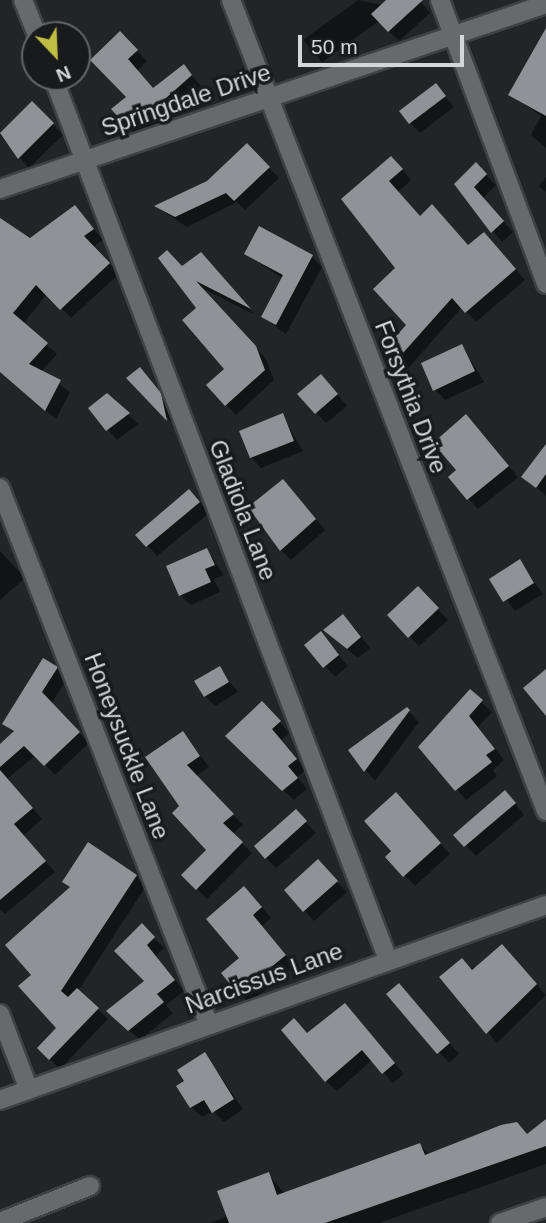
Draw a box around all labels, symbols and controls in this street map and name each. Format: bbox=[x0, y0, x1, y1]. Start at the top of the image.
north arrow bbox=[21, 21, 91, 91]
scale bar bbox=[301, 21, 467, 65]
text: 50 m bbox=[311, 35, 358, 58]
street label: Springdale Drive bbox=[97, 58, 275, 142]
text: N bbox=[53, 62, 74, 86]
street label: Forsythia Drive bbox=[369, 317, 453, 477]
street label: Gladiola Lane bbox=[203, 436, 283, 584]
street label: Honeysuckle Lane bbox=[78, 649, 176, 843]
street label: Narcissus Lane bbox=[181, 936, 347, 1020]

